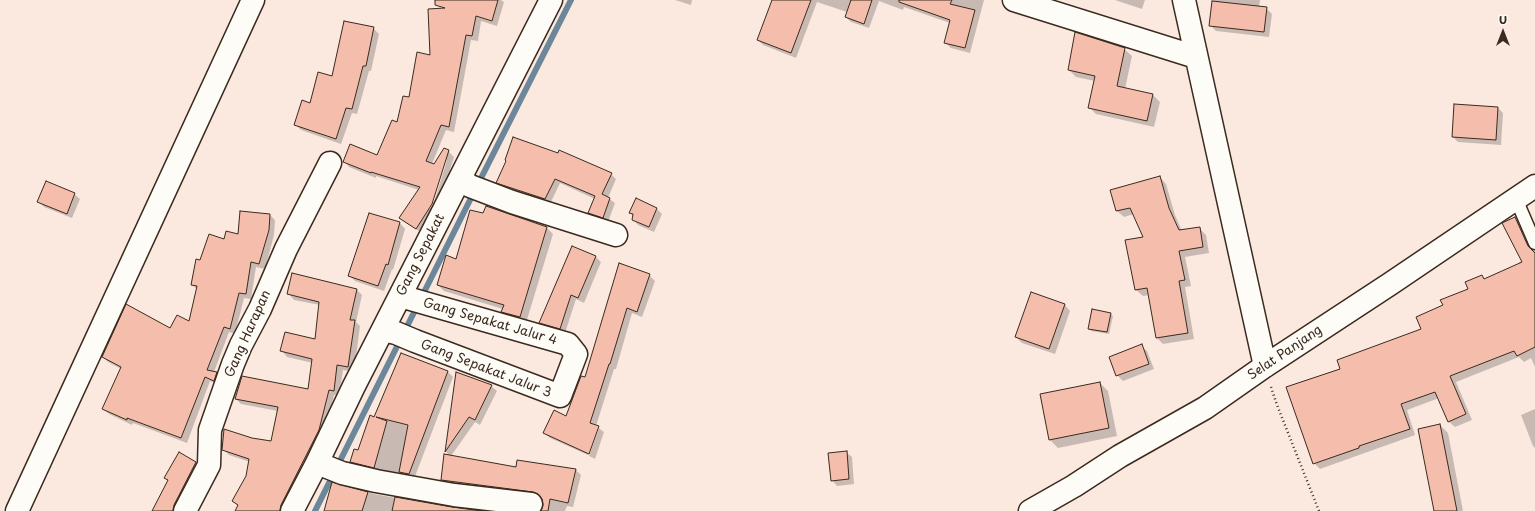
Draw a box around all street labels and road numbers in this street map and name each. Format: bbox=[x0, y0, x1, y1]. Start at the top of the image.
street label: Gang Sepakat bbox=[394, 211, 448, 299]
street label: Gang Harapan bbox=[222, 288, 274, 380]
street label: Gang Sepakat Jalur 4 bbox=[421, 295, 559, 349]
street label: Selat Panjang bbox=[1245, 322, 1325, 384]
street label: Gang Sepakat Jalur 3 bbox=[418, 337, 554, 401]

